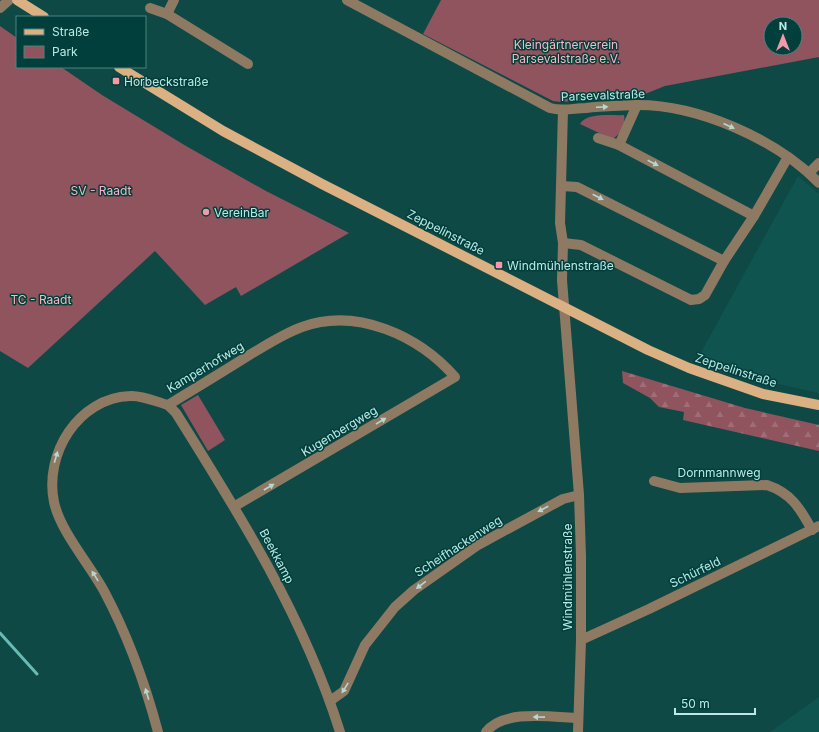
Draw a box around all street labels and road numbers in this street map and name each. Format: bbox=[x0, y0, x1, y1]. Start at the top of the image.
street label: Parsevalstraße bbox=[561, 86, 645, 104]
street label: Zeppelinstraße bbox=[405, 206, 487, 258]
street label: Kamperhofweg bbox=[164, 338, 246, 396]
street label: Zeppelinstraße bbox=[693, 350, 779, 390]
street label: Kugenbergweg bbox=[298, 402, 380, 460]
street label: Dornmannweg bbox=[677, 465, 761, 480]
street label: Scheifhackenweg bbox=[412, 512, 504, 580]
street label: Windmühlenstraße bbox=[560, 524, 575, 630]
street label: Beekkamp bbox=[256, 526, 298, 586]
street label: Schürfeld bbox=[667, 553, 723, 591]

